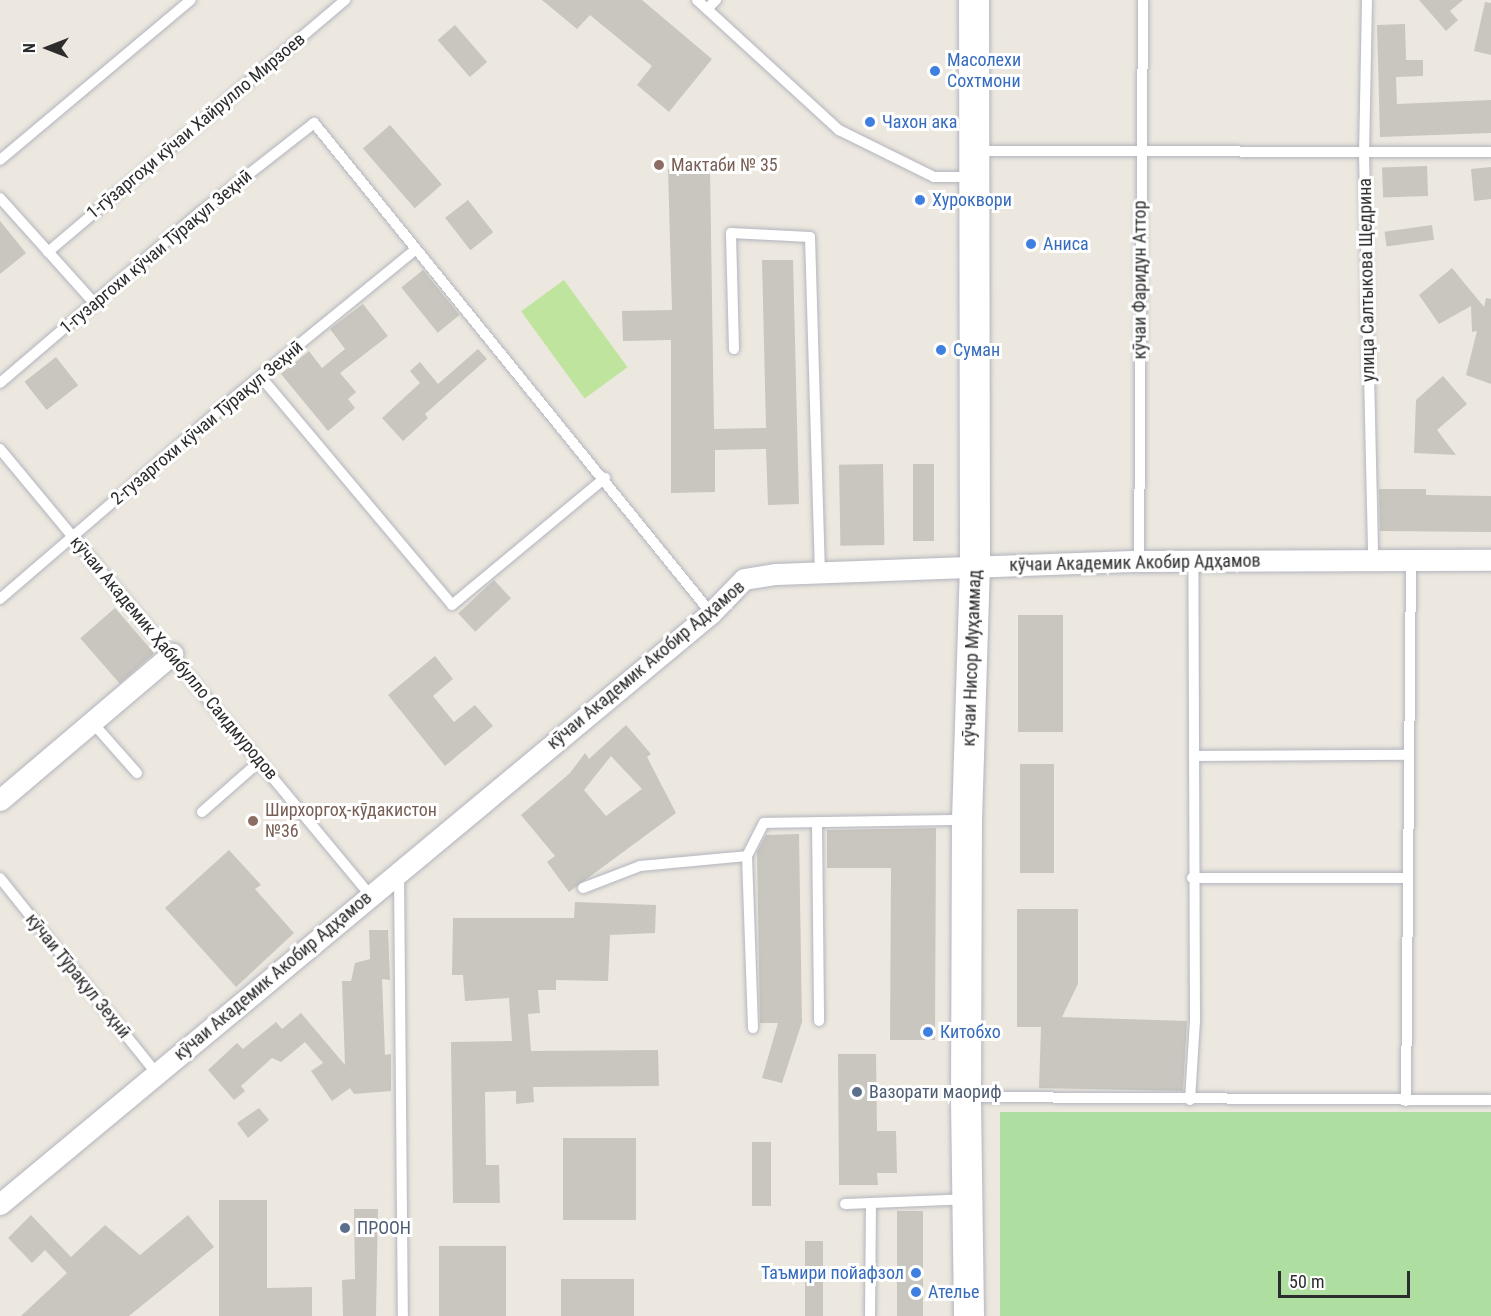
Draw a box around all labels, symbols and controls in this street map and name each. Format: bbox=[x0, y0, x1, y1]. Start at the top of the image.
north arrow bbox=[18, 18, 78, 78]
street label: 1-гӯзаргоҳи кӯчаи Хайрулло Мирзоев bbox=[83, 28, 309, 224]
text: N bbox=[20, 43, 39, 53]
place label: Масолехи Сохтмони bbox=[947, 50, 1021, 92]
marker: Масолехи Сохтмони bbox=[928, 64, 942, 78]
place label: Чахон ака bbox=[882, 111, 957, 133]
marker: Чахон ака bbox=[863, 115, 877, 129]
place label: Мактаби № 35 bbox=[671, 154, 778, 176]
marker: Мактаби № 35 bbox=[652, 158, 666, 172]
street label: 1-гузаргохи кӯчаи Тӯрақул Зеҳнӣ bbox=[55, 165, 257, 339]
street label: улица Салтыкова Щедрина bbox=[1354, 178, 1380, 382]
place label: Хуроквори bbox=[932, 189, 1012, 211]
marker: Хуроквори bbox=[913, 193, 927, 207]
street label: кӯчаи Фаридун Аттор bbox=[1129, 201, 1151, 359]
place label: Аниса bbox=[1043, 233, 1089, 255]
marker: Аниса bbox=[1024, 237, 1038, 251]
street label: 2-гузаргохи кӯчаи Тӯрақул Зеҳнӣ bbox=[106, 336, 308, 510]
place label: Суман bbox=[953, 339, 1000, 361]
marker: Суман bbox=[934, 343, 948, 357]
street label: кӯчаи Академик Ҳабибулло Саидмуродов bbox=[66, 532, 282, 784]
street label: кӯчаи Академик Акобир Адҳамов bbox=[1009, 550, 1261, 576]
street label: кӯчаи Нисор Муҳаммад bbox=[958, 569, 986, 747]
street label: кӯчаи Академик Акобир Адҳамов bbox=[543, 576, 749, 754]
place label: Ширхоргоҳ-кӯдакистон №36 bbox=[265, 800, 437, 842]
marker: Ширхоргоҳ-кӯдакистон №36 bbox=[246, 814, 260, 828]
street label: кӯчаи Академик Акобир Адҳамов bbox=[170, 887, 376, 1065]
street label: кӯчаи Тӯрақул Зеҳнӣ bbox=[21, 909, 135, 1043]
place label: Китобхо bbox=[940, 1021, 1001, 1043]
marker: Китобхо bbox=[921, 1025, 935, 1039]
place label: Вазорати маориф bbox=[869, 1081, 1001, 1103]
marker: Вазорати маориф bbox=[850, 1085, 864, 1099]
place label: ПРООН bbox=[357, 1217, 411, 1239]
marker: ПРООН bbox=[338, 1221, 352, 1235]
scale bar bbox=[1281, 1259, 1413, 1297]
place label: Таъмири пойафзол bbox=[761, 1262, 904, 1284]
marker: Таъмири пойафзол bbox=[909, 1266, 923, 1280]
text: 50 m bbox=[1289, 1271, 1324, 1292]
place label: Ателье bbox=[928, 1281, 980, 1303]
marker: Ателье bbox=[909, 1285, 923, 1299]

